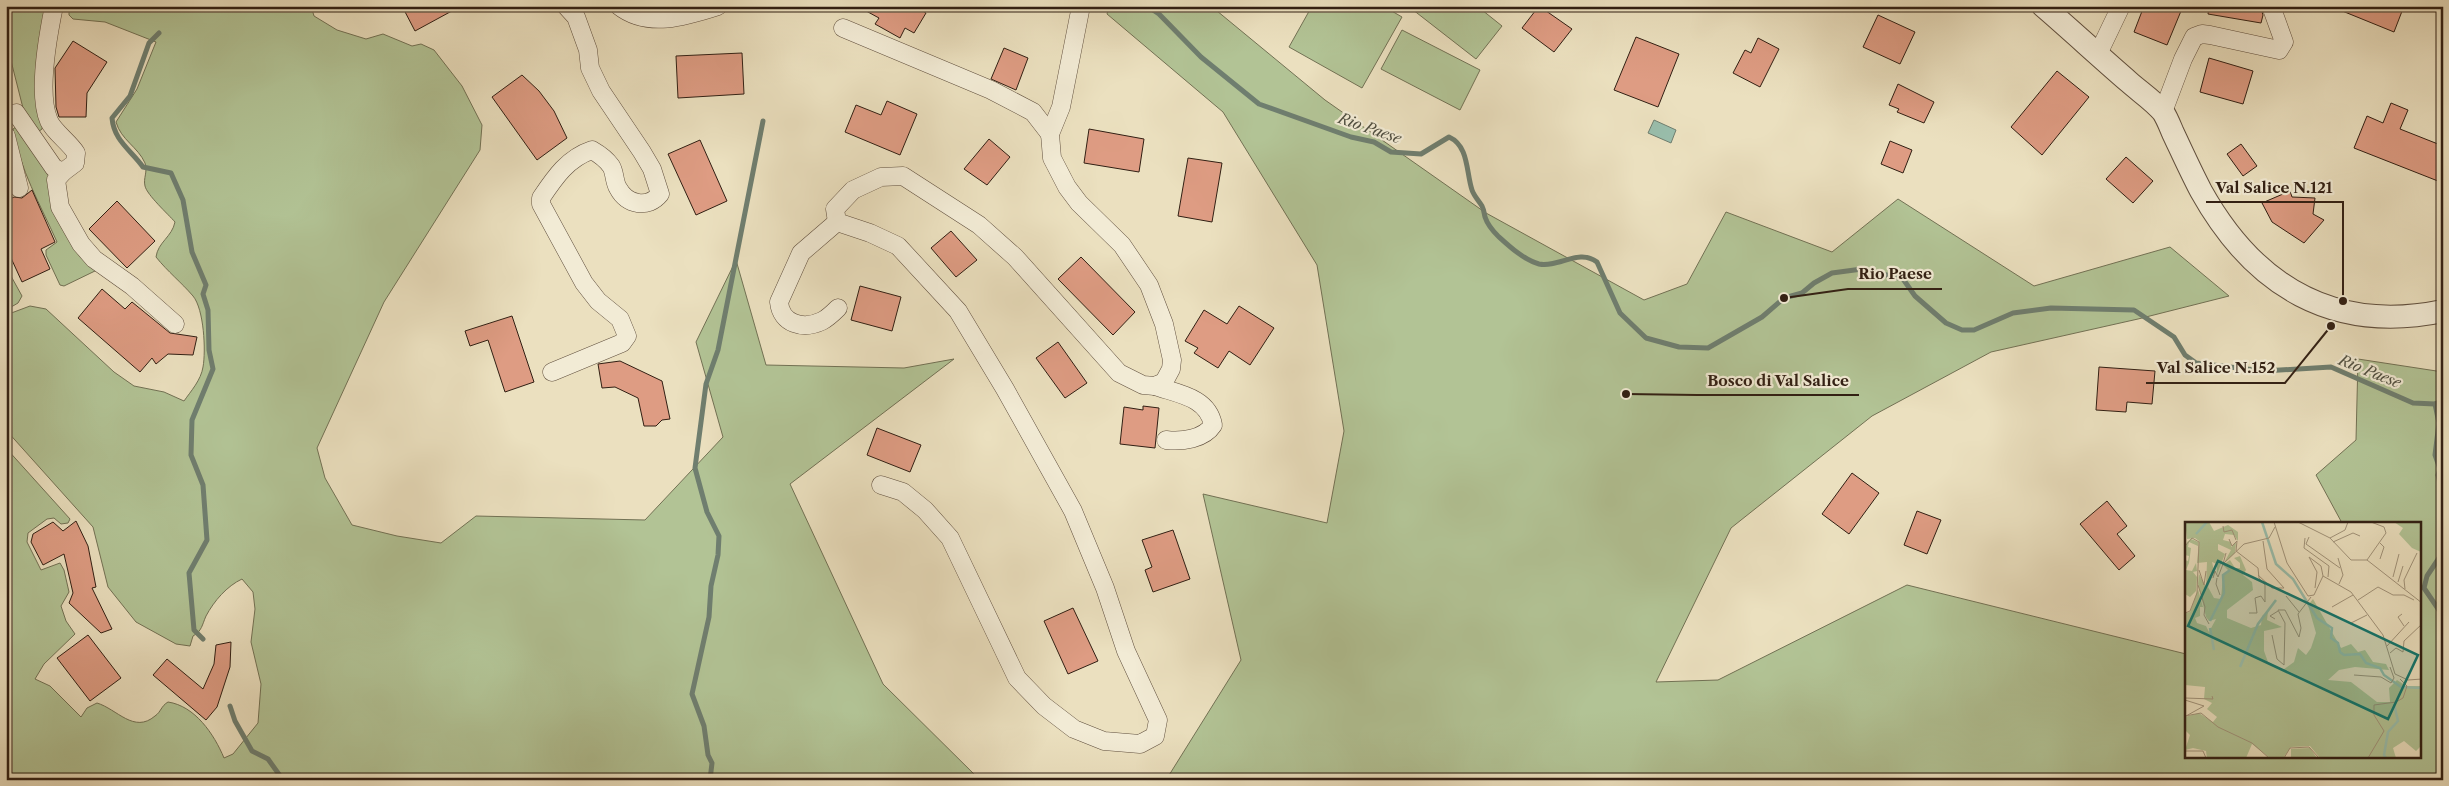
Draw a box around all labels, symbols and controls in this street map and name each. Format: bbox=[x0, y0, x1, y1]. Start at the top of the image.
water label: Rio Paese bbox=[1335, 108, 1405, 148]
callout: Val Salice N.121 bbox=[2206, 172, 2343, 202]
text: Val Salice N.121 bbox=[2214, 178, 2333, 197]
callout: Rio Paese bbox=[1848, 259, 1942, 289]
text: Rio Paese bbox=[1858, 264, 1932, 283]
water label: Rio Paese bbox=[2335, 350, 2404, 392]
callout: Val Salice N.152 bbox=[2146, 353, 2285, 383]
text: Val Salice N.152 bbox=[2156, 358, 2275, 377]
callout: Bosco di Val Salice bbox=[1697, 365, 1859, 395]
text: Bosco di Val Salice bbox=[1707, 371, 1849, 390]
inset map bbox=[2185, 522, 2422, 758]

